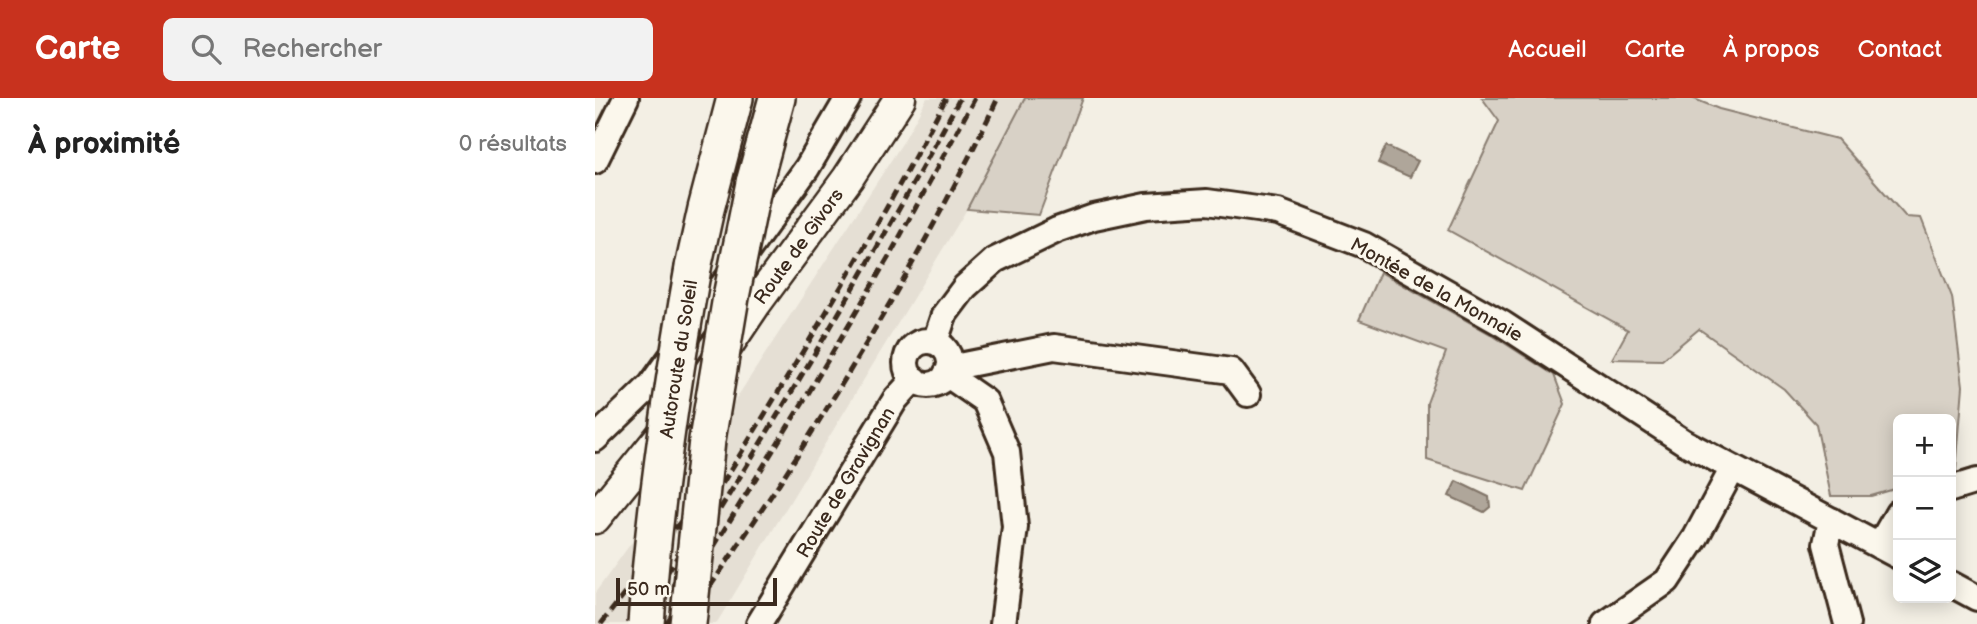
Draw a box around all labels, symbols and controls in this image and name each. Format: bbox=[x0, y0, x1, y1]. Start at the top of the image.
search box bbox=[163, 18, 653, 81]
text: Carte bbox=[35, 29, 121, 69]
icon: search bbox=[187, 30, 225, 68]
text: Rechercher bbox=[243, 34, 382, 65]
text: Accueil bbox=[1508, 35, 1587, 64]
text: Carte bbox=[1625, 35, 1685, 64]
text: À propos bbox=[1723, 35, 1819, 64]
text: Contact bbox=[1857, 35, 1942, 64]
text: À proximité bbox=[28, 126, 180, 162]
text: 0 résultats bbox=[459, 130, 567, 158]
street label: Route de Givors bbox=[749, 184, 849, 309]
street label: Montée de la Monnaie bbox=[1346, 233, 1526, 347]
street label: Autoroute du Soleil bbox=[656, 278, 703, 440]
street label: Route de Gravignan bbox=[792, 403, 900, 562]
map controls bbox=[1893, 414, 1956, 603]
button: + bbox=[1893, 414, 1956, 477]
button: − bbox=[1893, 477, 1956, 540]
button: layers bbox=[1893, 540, 1956, 603]
scale bar bbox=[616, 575, 777, 607]
text: 50 m bbox=[627, 578, 670, 601]

